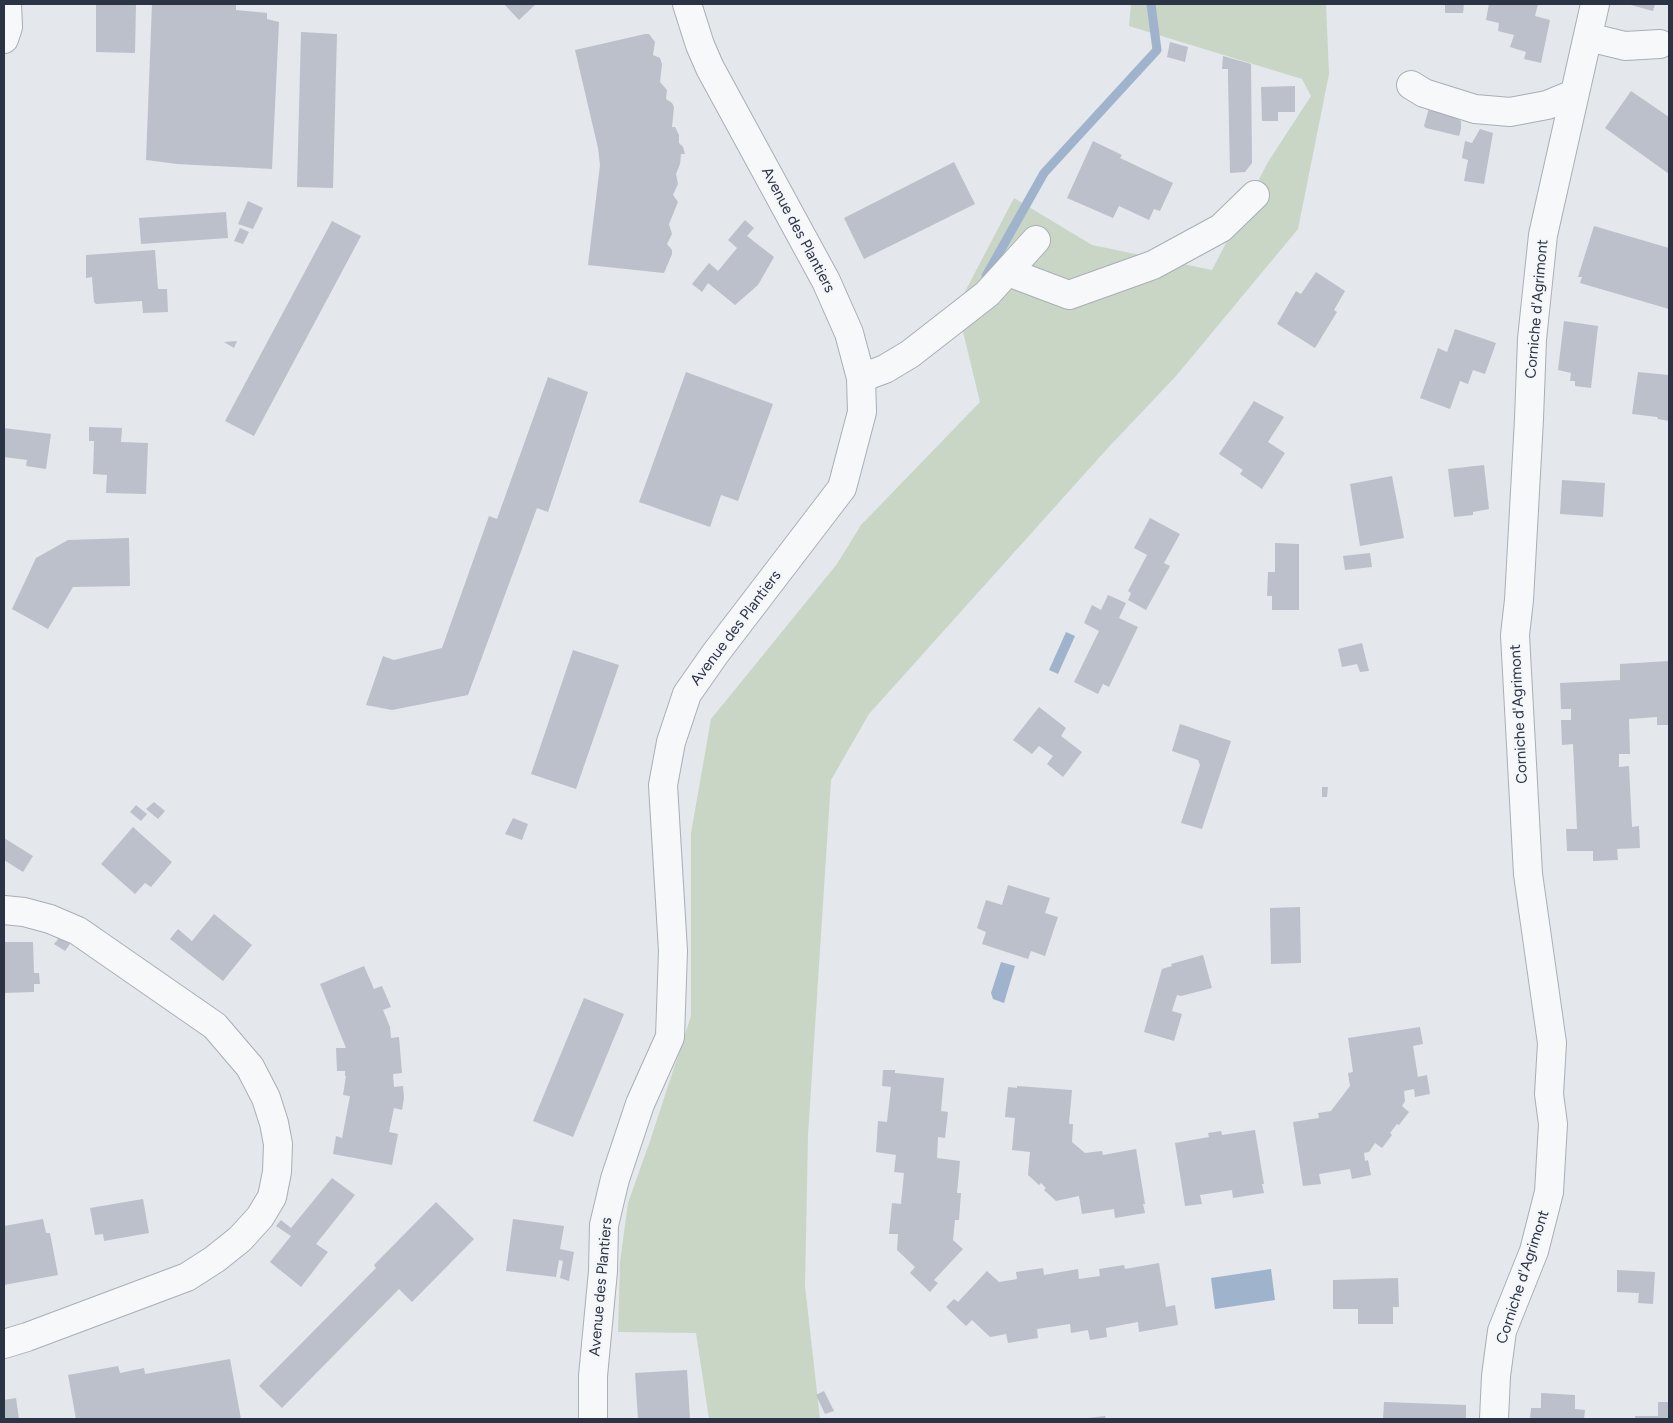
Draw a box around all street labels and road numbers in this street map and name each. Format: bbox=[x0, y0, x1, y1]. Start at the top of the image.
street label: Avenue des Plantiers bbox=[757, 164, 839, 296]
street label: Corniche d'Agrimont bbox=[1522, 239, 1552, 379]
street label: Avenue des Plantiers bbox=[687, 567, 785, 689]
street label: Corniche d'Agrimont bbox=[1506, 644, 1532, 784]
street label: Corniche d'Agrimont bbox=[1493, 1208, 1553, 1346]
street label: Avenue des Plantiers bbox=[586, 1217, 616, 1357]

